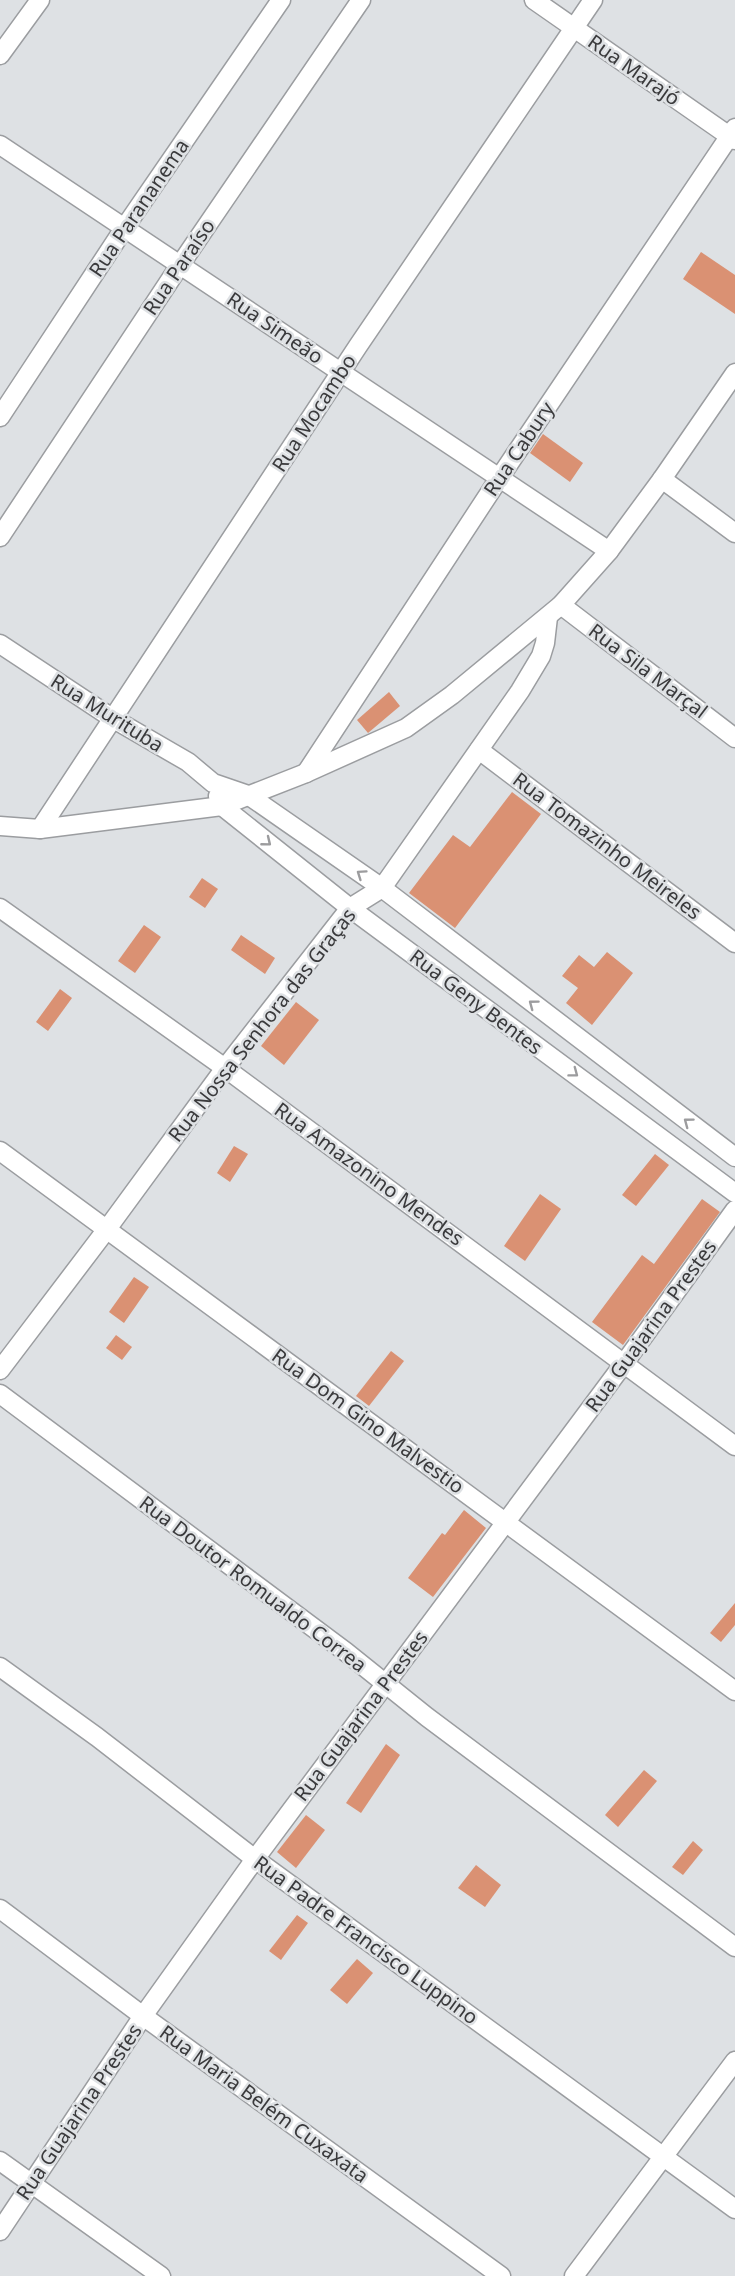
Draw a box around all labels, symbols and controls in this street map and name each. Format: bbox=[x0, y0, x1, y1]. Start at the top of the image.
street label: Rua Marajó bbox=[583, 28, 686, 111]
street label: Rua Parananema bbox=[82, 134, 195, 282]
street label: Rua Paraíso bbox=[137, 213, 221, 320]
street label: Rua Simeão bbox=[222, 285, 329, 370]
street label: Rua Mocambo bbox=[265, 349, 362, 477]
street label: Rua Cabury bbox=[477, 396, 560, 501]
street label: Rua Sila Marçal bbox=[583, 617, 713, 724]
street label: Rua Murituba bbox=[46, 667, 169, 758]
street label: Rua Tomazinho Meireles bbox=[508, 766, 707, 925]
one-way arrow bbox=[260, 835, 271, 846]
one-way arrow bbox=[356, 870, 367, 881]
street label: Rua Nossa Senhora das Graças bbox=[162, 902, 361, 1147]
street label: Rua Geny Bentes bbox=[404, 943, 548, 1060]
one-way arrow bbox=[529, 1000, 540, 1011]
one-way arrow bbox=[567, 1066, 578, 1077]
street label: Rua Amazonino Mendes bbox=[269, 1096, 469, 1251]
one-way arrow bbox=[684, 1118, 695, 1129]
street label: Rua Guajarina Prestes bbox=[579, 1234, 722, 1417]
street label: Rua Dom Gino Malvestio bbox=[267, 1342, 470, 1499]
street label: Rua Doutor Romualdo Correa bbox=[134, 1489, 372, 1678]
street label: Rua Guajarina Prestes bbox=[288, 1625, 434, 1806]
street label: Rua Padre Francisco Luppino bbox=[249, 1849, 484, 2030]
street label: Rua Guajarina Prestes bbox=[10, 2018, 148, 2205]
street label: Rua Maria Belém Cuxaxata bbox=[154, 2019, 374, 2189]

